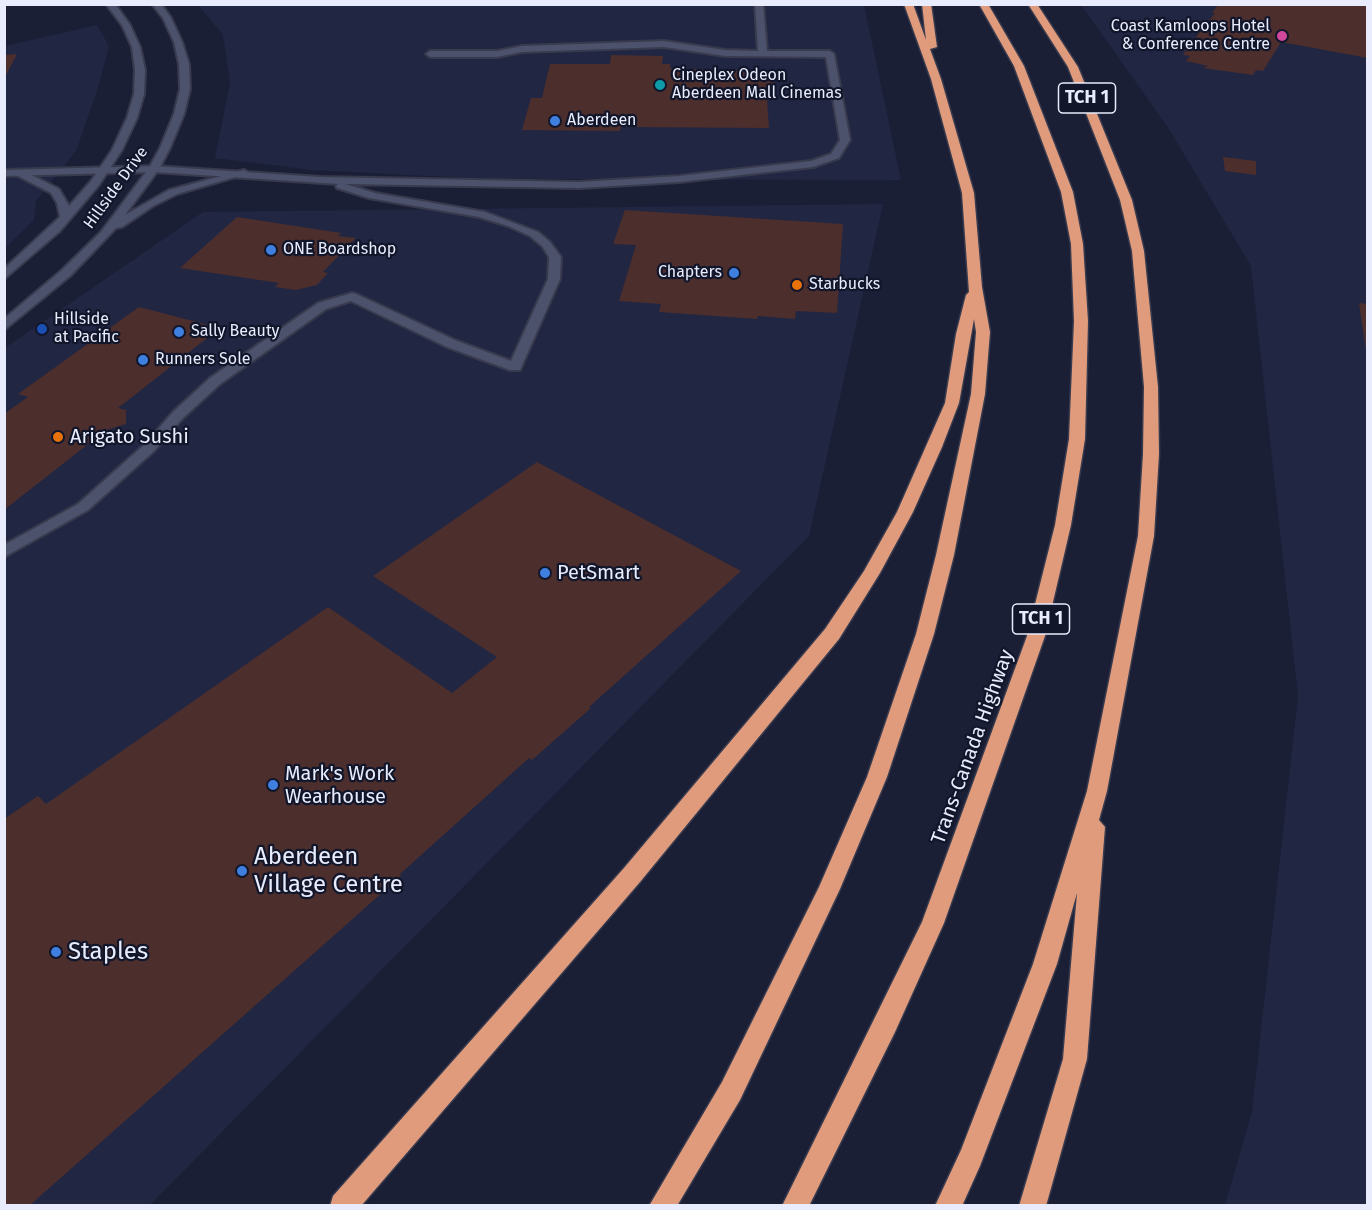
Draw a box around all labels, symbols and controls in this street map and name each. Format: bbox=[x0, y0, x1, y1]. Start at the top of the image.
place label: Coast Kamloops Hotel & Conference Centre bbox=[1111, 17, 1270, 55]
marker: Coast Kamloops Hotel & Conference Centre bbox=[1275, 29, 1289, 43]
place label: Cineplex Odeon Aberdeen Mall Cinemas bbox=[672, 66, 842, 104]
marker: Cineplex Odeon Aberdeen Mall Cinemas bbox=[653, 78, 667, 92]
road number: TCH 1 bbox=[1058, 83, 1116, 113]
place label: Aberdeen bbox=[567, 111, 636, 131]
marker: Aberdeen bbox=[548, 114, 562, 128]
street label: Hillside Drive bbox=[80, 143, 152, 233]
place label: ONE Boardshop bbox=[283, 240, 396, 260]
marker: ONE Boardshop bbox=[264, 243, 278, 257]
place label: Chapters bbox=[658, 263, 722, 283]
marker: Chapters bbox=[727, 266, 741, 280]
place label: Starbucks bbox=[809, 275, 880, 295]
marker: Starbucks bbox=[790, 278, 804, 292]
place label: Hillside at Pacific bbox=[54, 310, 119, 348]
marker: Hillside at Pacific bbox=[35, 322, 49, 336]
place label: Sally Beauty bbox=[191, 322, 279, 342]
marker: Sally Beauty bbox=[172, 325, 186, 339]
place label: Runners Sole bbox=[155, 350, 251, 370]
marker: Runners Sole bbox=[136, 353, 150, 367]
place label: Arigato Sushi bbox=[70, 425, 189, 449]
marker: Arigato Sushi bbox=[51, 430, 65, 444]
place label: PetSmart bbox=[557, 561, 640, 585]
marker: PetSmart bbox=[538, 566, 552, 580]
road number: TCH 1 bbox=[1012, 604, 1070, 634]
street label: Trans-Canada Highway bbox=[927, 647, 1019, 847]
place label: Mark's Work Wearhouse bbox=[285, 762, 394, 809]
marker: Mark's Work Wearhouse bbox=[266, 778, 280, 792]
place label: Aberdeen Village Centre bbox=[254, 843, 403, 899]
marker: Aberdeen Village Centre bbox=[235, 864, 249, 878]
place label: Staples bbox=[68, 938, 148, 966]
marker: Staples bbox=[49, 945, 63, 959]

